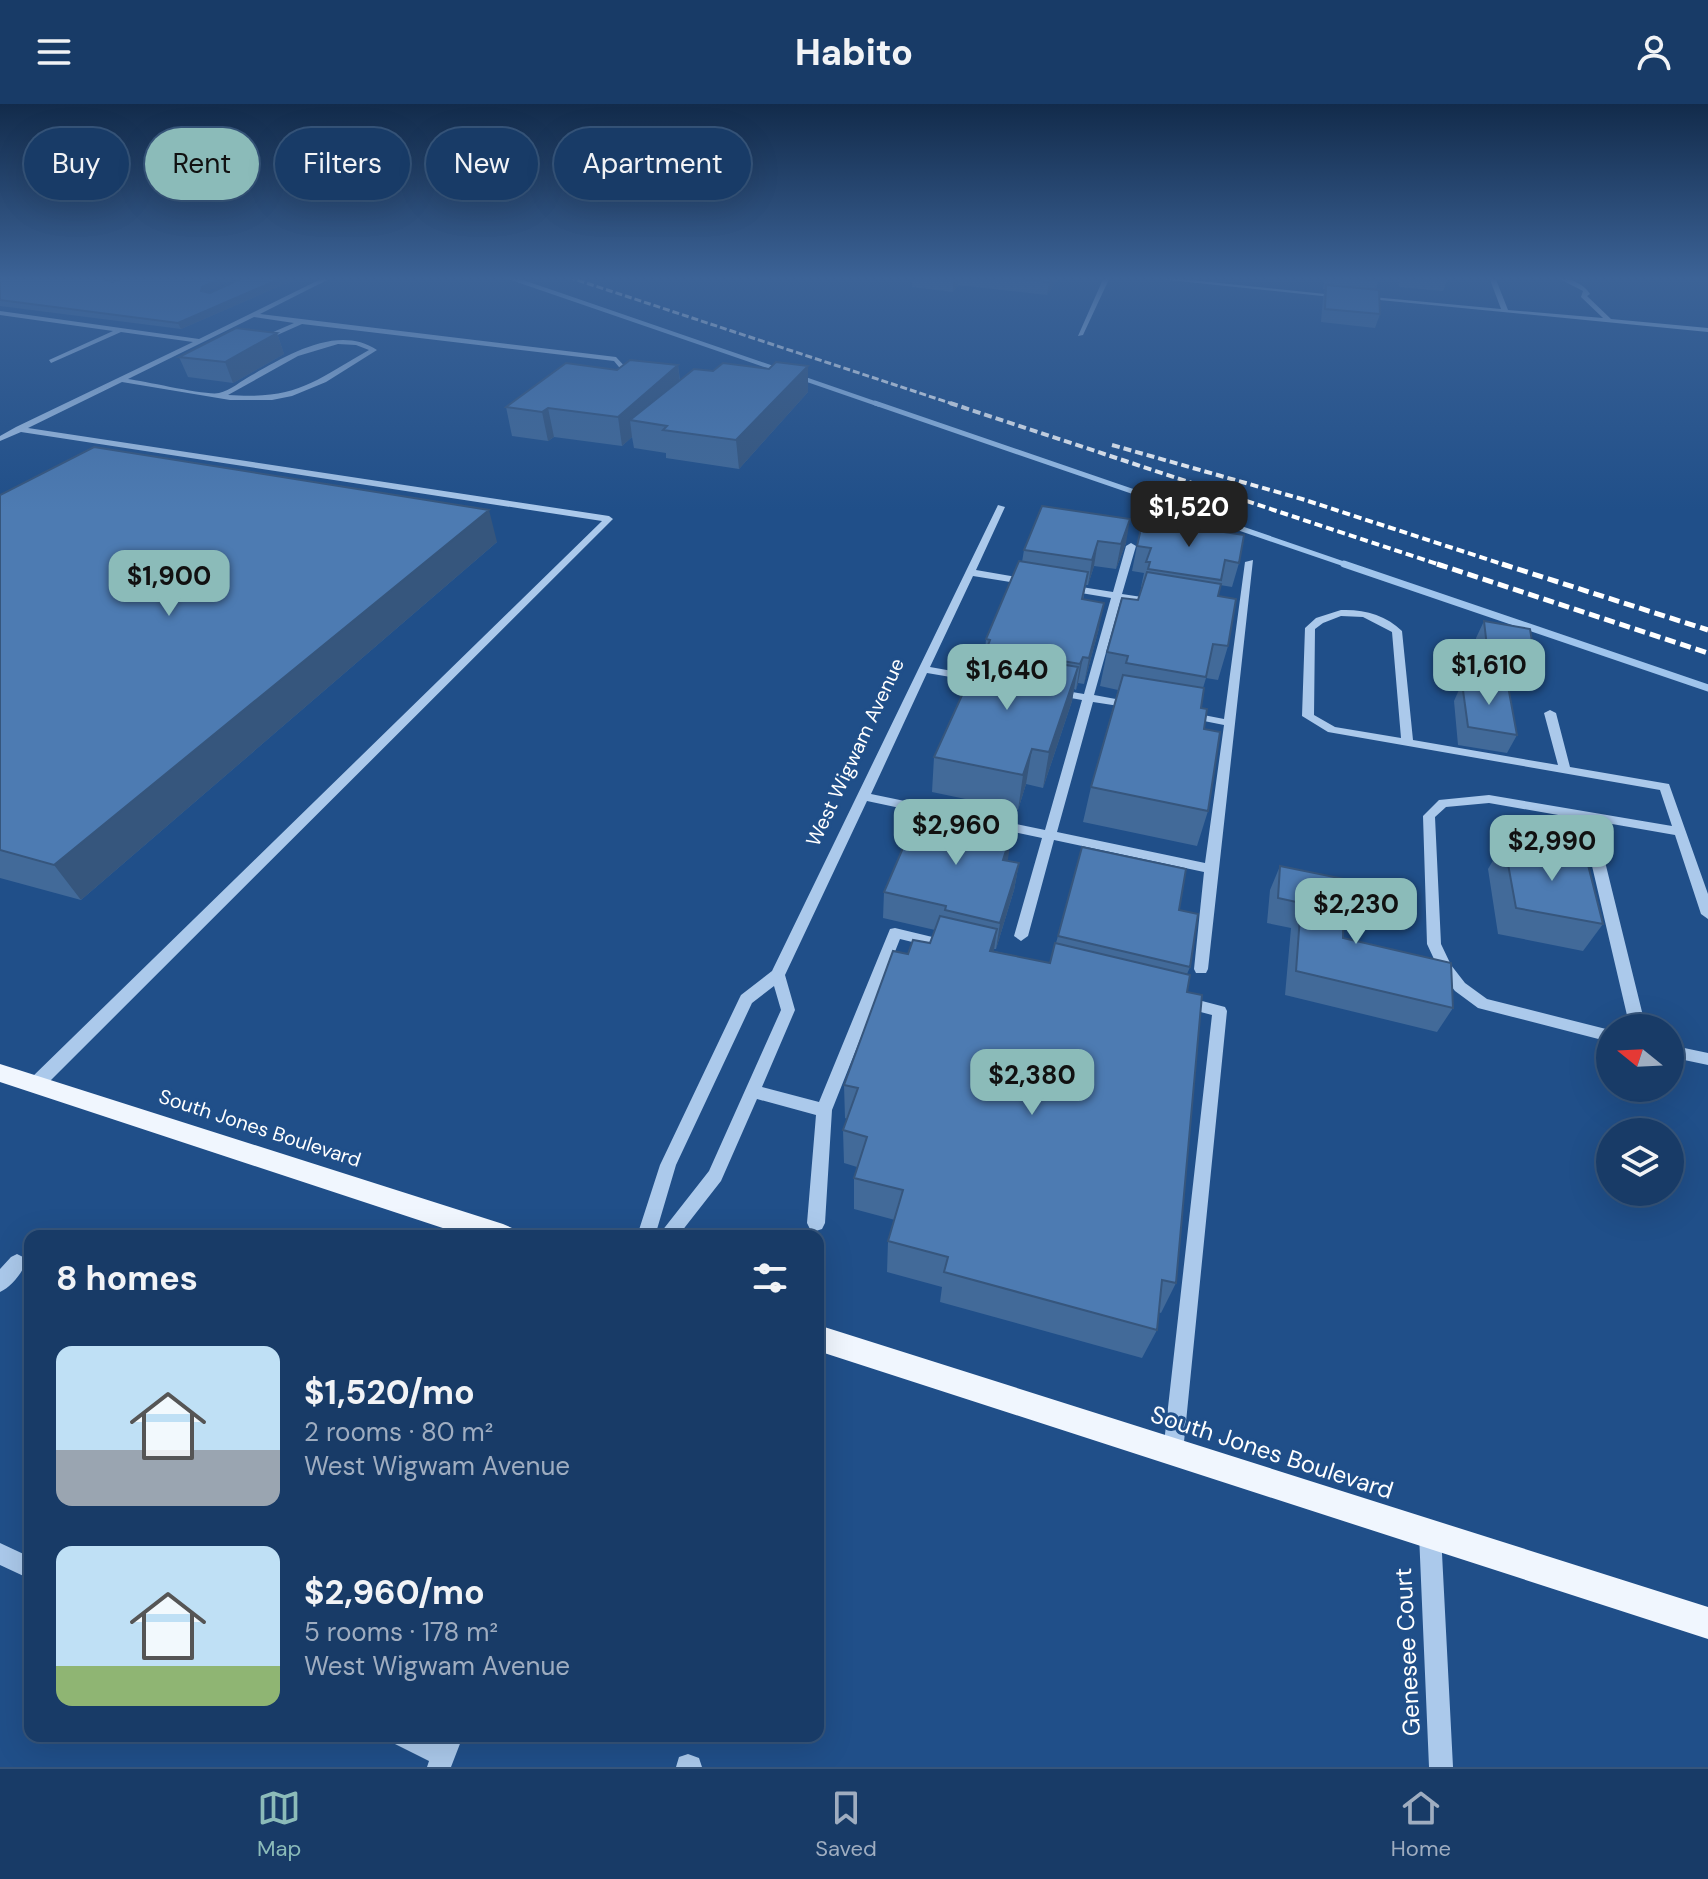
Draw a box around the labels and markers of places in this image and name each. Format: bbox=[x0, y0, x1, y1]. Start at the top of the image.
pin: $1,520 bbox=[1124, 481, 1254, 549]
pin: $1,900 bbox=[104, 550, 234, 618]
pin: $1,610 bbox=[1424, 639, 1554, 707]
pin: $1,640 bbox=[942, 644, 1072, 712]
pin: $2,960 bbox=[891, 799, 1021, 867]
pin: $2,990 bbox=[1487, 815, 1617, 883]
pin: $2,230 bbox=[1291, 878, 1421, 946]
pin: $2,380 bbox=[967, 1049, 1097, 1117]

